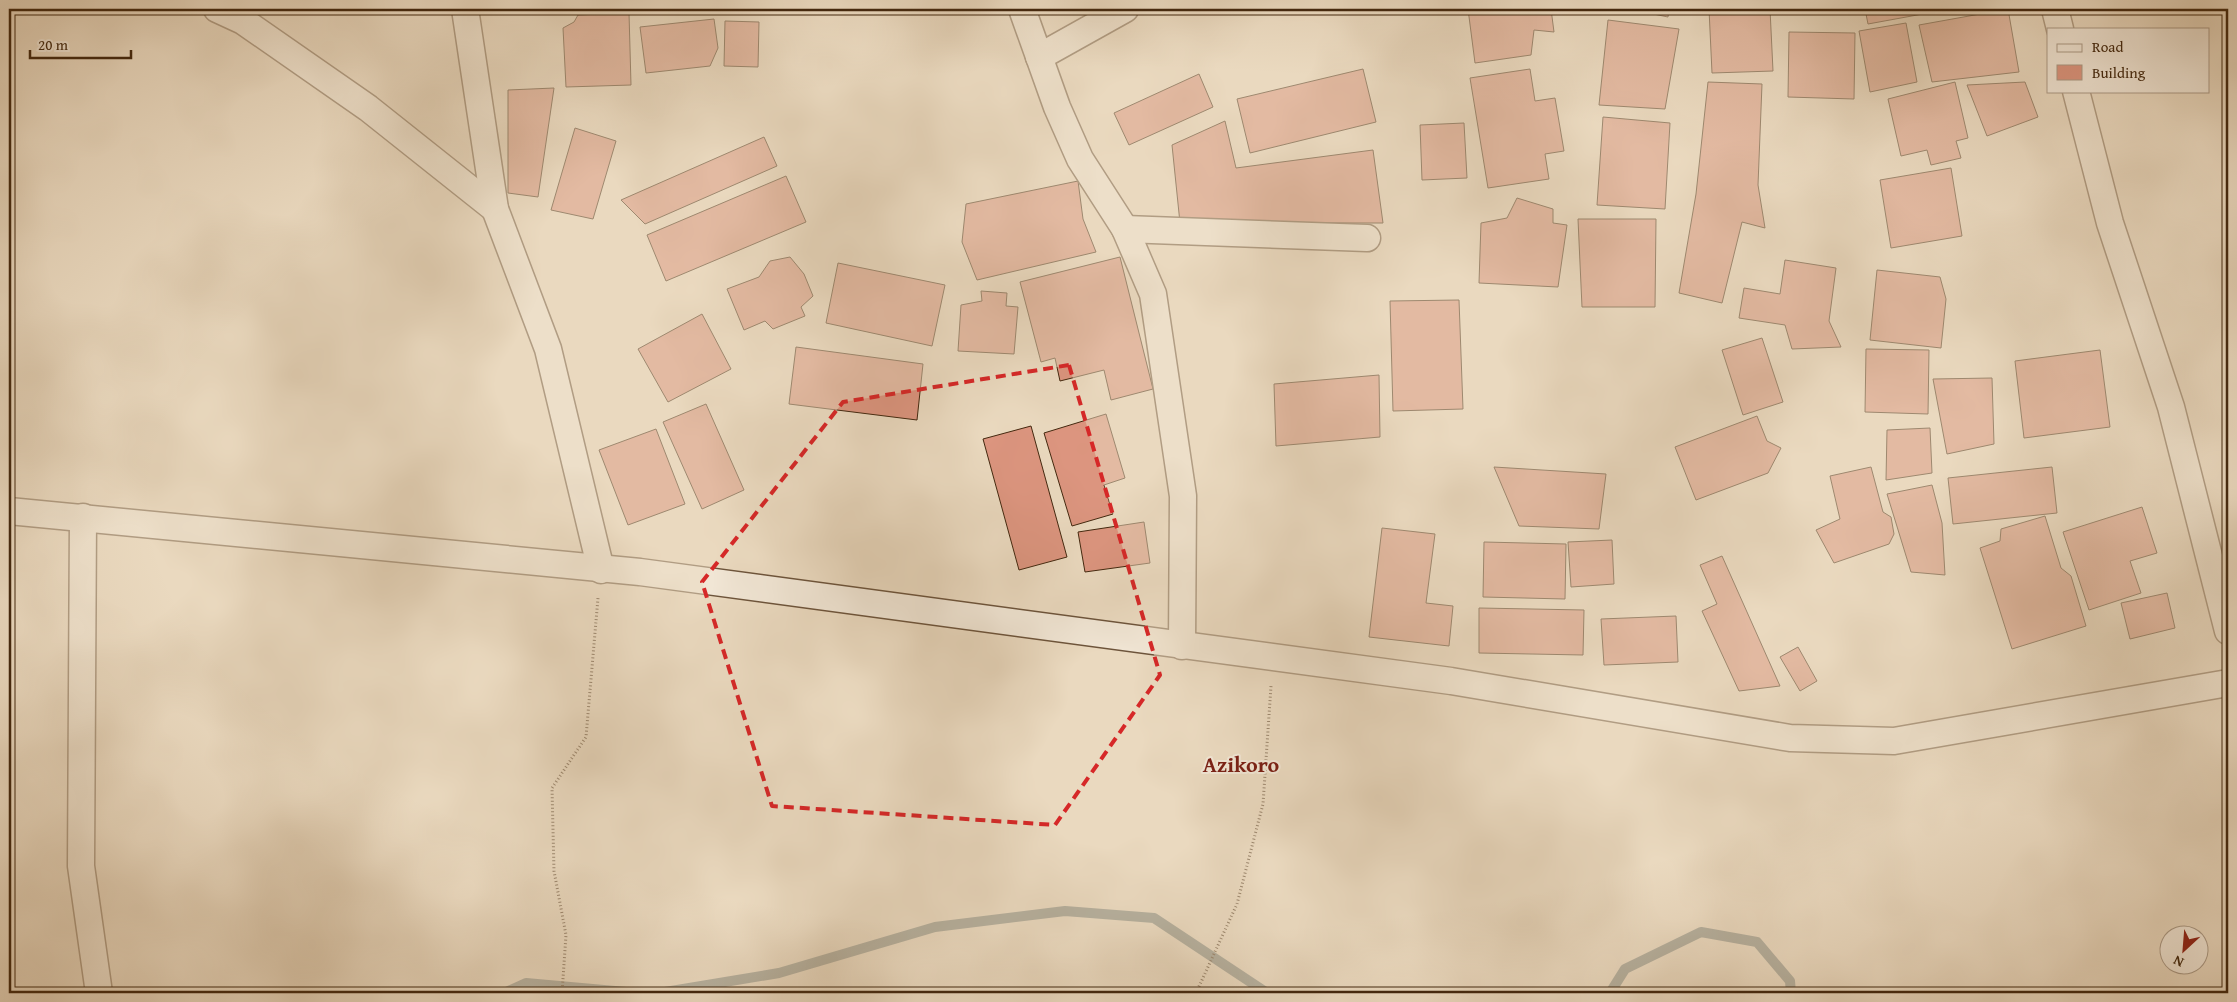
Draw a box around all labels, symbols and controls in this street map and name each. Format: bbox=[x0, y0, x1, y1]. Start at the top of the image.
scale bar bbox=[30, 28, 131, 60]
legend bbox=[2047, 28, 2210, 92]
text: 20 m bbox=[38, 34, 69, 55]
text: Road bbox=[2092, 36, 2123, 57]
text: Building bbox=[2092, 62, 2146, 83]
district label: Azikoro bbox=[1203, 748, 1280, 780]
north arrow bbox=[2160, 924, 2210, 974]
text: N bbox=[2169, 950, 2187, 973]

